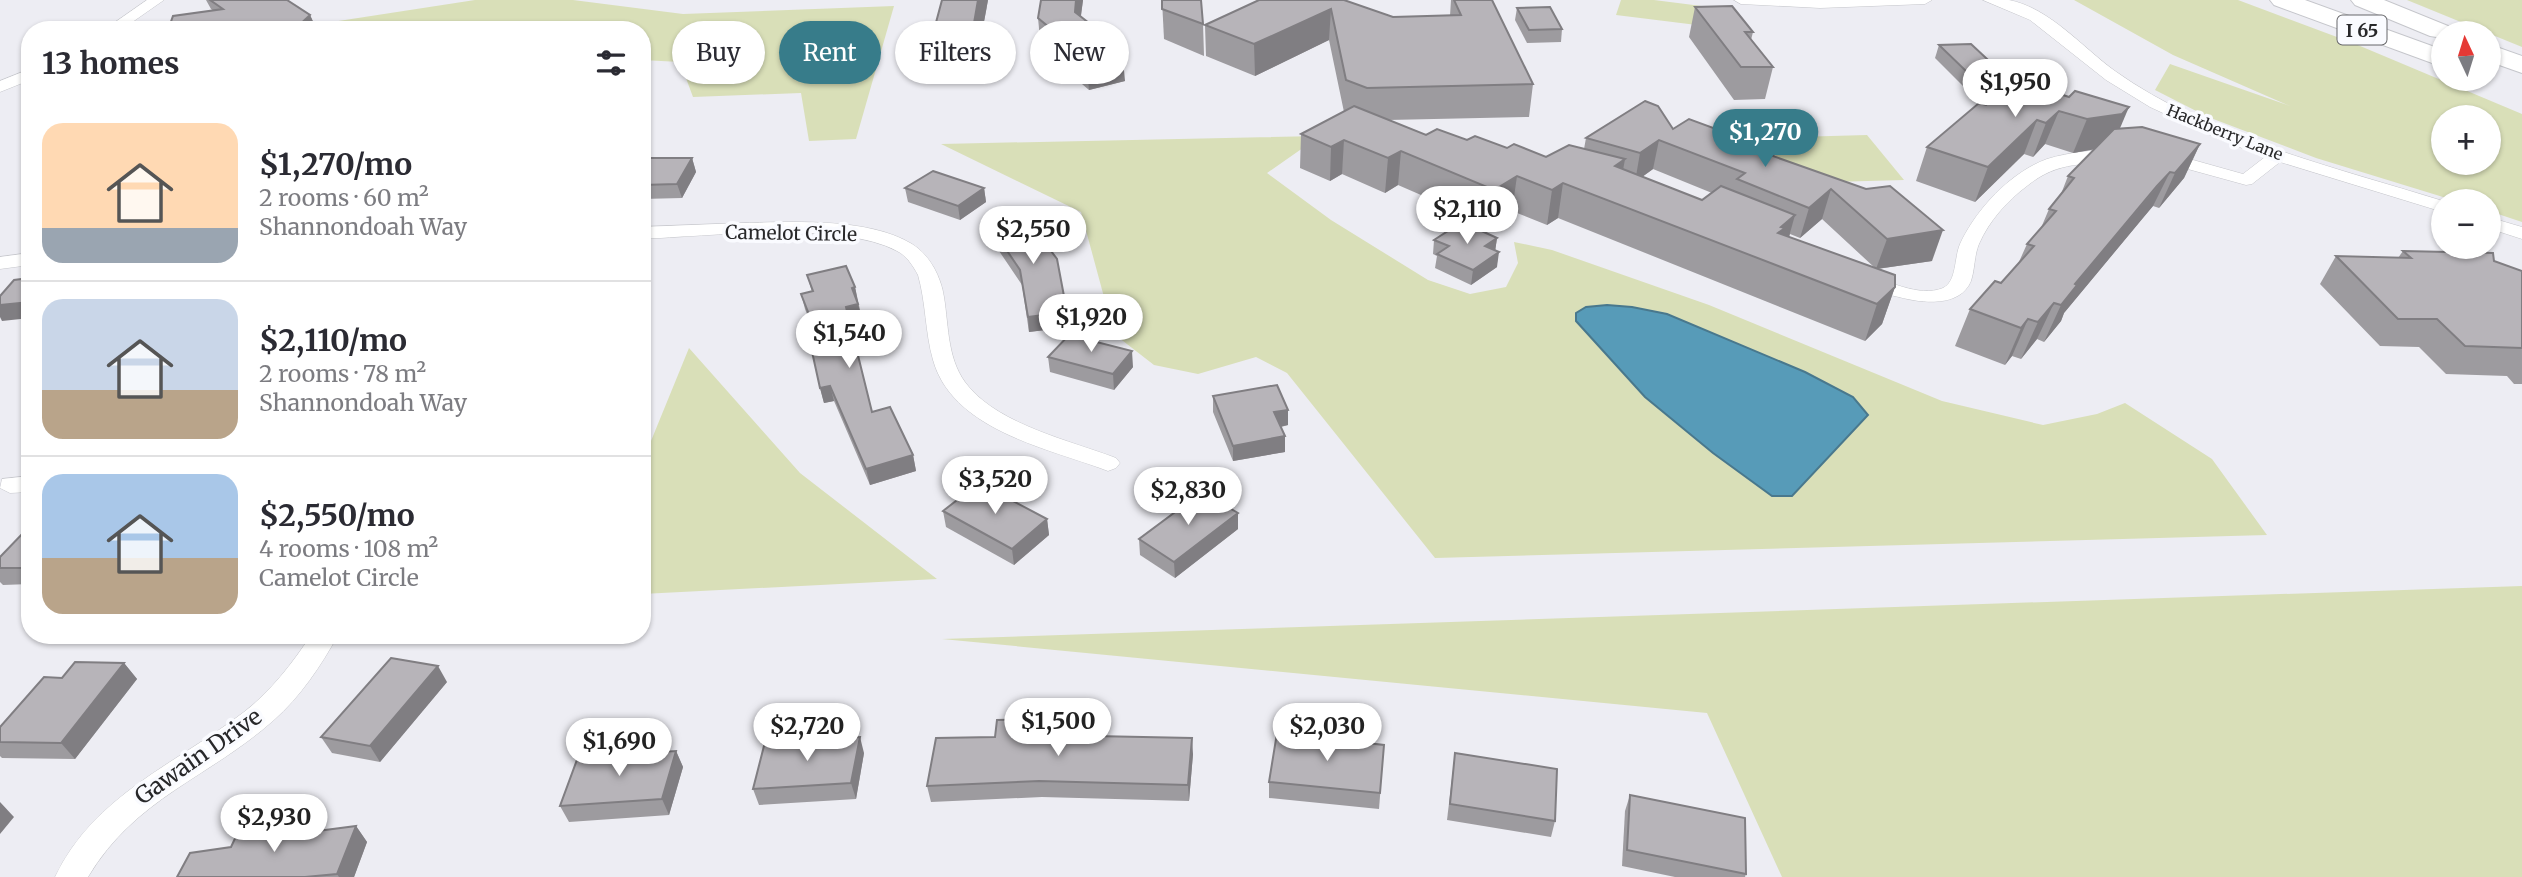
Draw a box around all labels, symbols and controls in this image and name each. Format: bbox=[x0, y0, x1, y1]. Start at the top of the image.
road number: I 65 bbox=[2338, 15, 2386, 44]
chip: Buy bbox=[672, 21, 765, 84]
chip: Rent bbox=[779, 21, 881, 84]
chip: Filters bbox=[895, 21, 1016, 84]
chip: New bbox=[1030, 21, 1129, 84]
north arrow bbox=[2431, 21, 2501, 91]
map controls bbox=[2431, 21, 2501, 259]
text: 13 homes bbox=[42, 44, 180, 82]
icon: filters bbox=[592, 44, 630, 82]
pin: $1,950 bbox=[1958, 60, 2072, 119]
text: $1,950 bbox=[1979, 67, 2051, 96]
street label: Hackberry Lane bbox=[2164, 100, 2286, 164]
button: + bbox=[2431, 105, 2501, 175]
pin: $1,270 bbox=[1708, 110, 1822, 169]
text: $1,270 bbox=[1728, 117, 1802, 146]
text: $1,270/mo bbox=[259, 145, 412, 183]
icon: home bbox=[98, 151, 182, 235]
text: 2 rooms · 60 m² bbox=[259, 183, 429, 212]
pin: $2,110 bbox=[1410, 187, 1524, 246]
button: − bbox=[2431, 189, 2501, 259]
text: $2,110 bbox=[1432, 194, 1502, 223]
pin: $2,550 bbox=[976, 206, 1090, 266]
text: Shannondoah Way bbox=[259, 212, 467, 241]
text: $2,550 bbox=[995, 214, 1071, 243]
street label: Camelot Circle bbox=[725, 220, 857, 246]
pin: $1,920 bbox=[1034, 294, 1148, 354]
text: $1,920 bbox=[1055, 302, 1127, 331]
pin: $1,540 bbox=[792, 310, 906, 370]
text: $1,540 bbox=[812, 318, 886, 347]
text: $2,110/mo bbox=[259, 321, 407, 359]
icon: home bbox=[98, 327, 182, 411]
text: 2 rooms · 78 m² bbox=[259, 359, 426, 388]
text: Shannondoah Way bbox=[259, 388, 467, 417]
pin: $3,520 bbox=[938, 456, 1052, 516]
text: $3,520 bbox=[958, 464, 1032, 493]
pin: $2,830 bbox=[1131, 468, 1245, 527]
text: $2,830 bbox=[1150, 475, 1226, 504]
text: $2,550/mo bbox=[259, 496, 415, 534]
icon: home bbox=[98, 502, 182, 586]
text: 4 rooms · 108 m² bbox=[259, 534, 438, 563]
text: Camelot Circle bbox=[259, 563, 419, 592]
pin: $1,500 bbox=[1001, 698, 1115, 758]
street label: Gawain Drive bbox=[129, 702, 267, 810]
pin: $2,720 bbox=[750, 704, 864, 763]
pin: $2,030 bbox=[1270, 704, 1384, 763]
text: $1,500 bbox=[1020, 706, 1096, 735]
text: $2,720 bbox=[769, 711, 845, 740]
text: $2,030 bbox=[1289, 711, 1365, 740]
pin: $1,690 bbox=[562, 718, 676, 778]
text: $1,690 bbox=[582, 726, 656, 755]
pin: $2,930 bbox=[217, 794, 331, 854]
text: $2,930 bbox=[237, 802, 311, 831]

